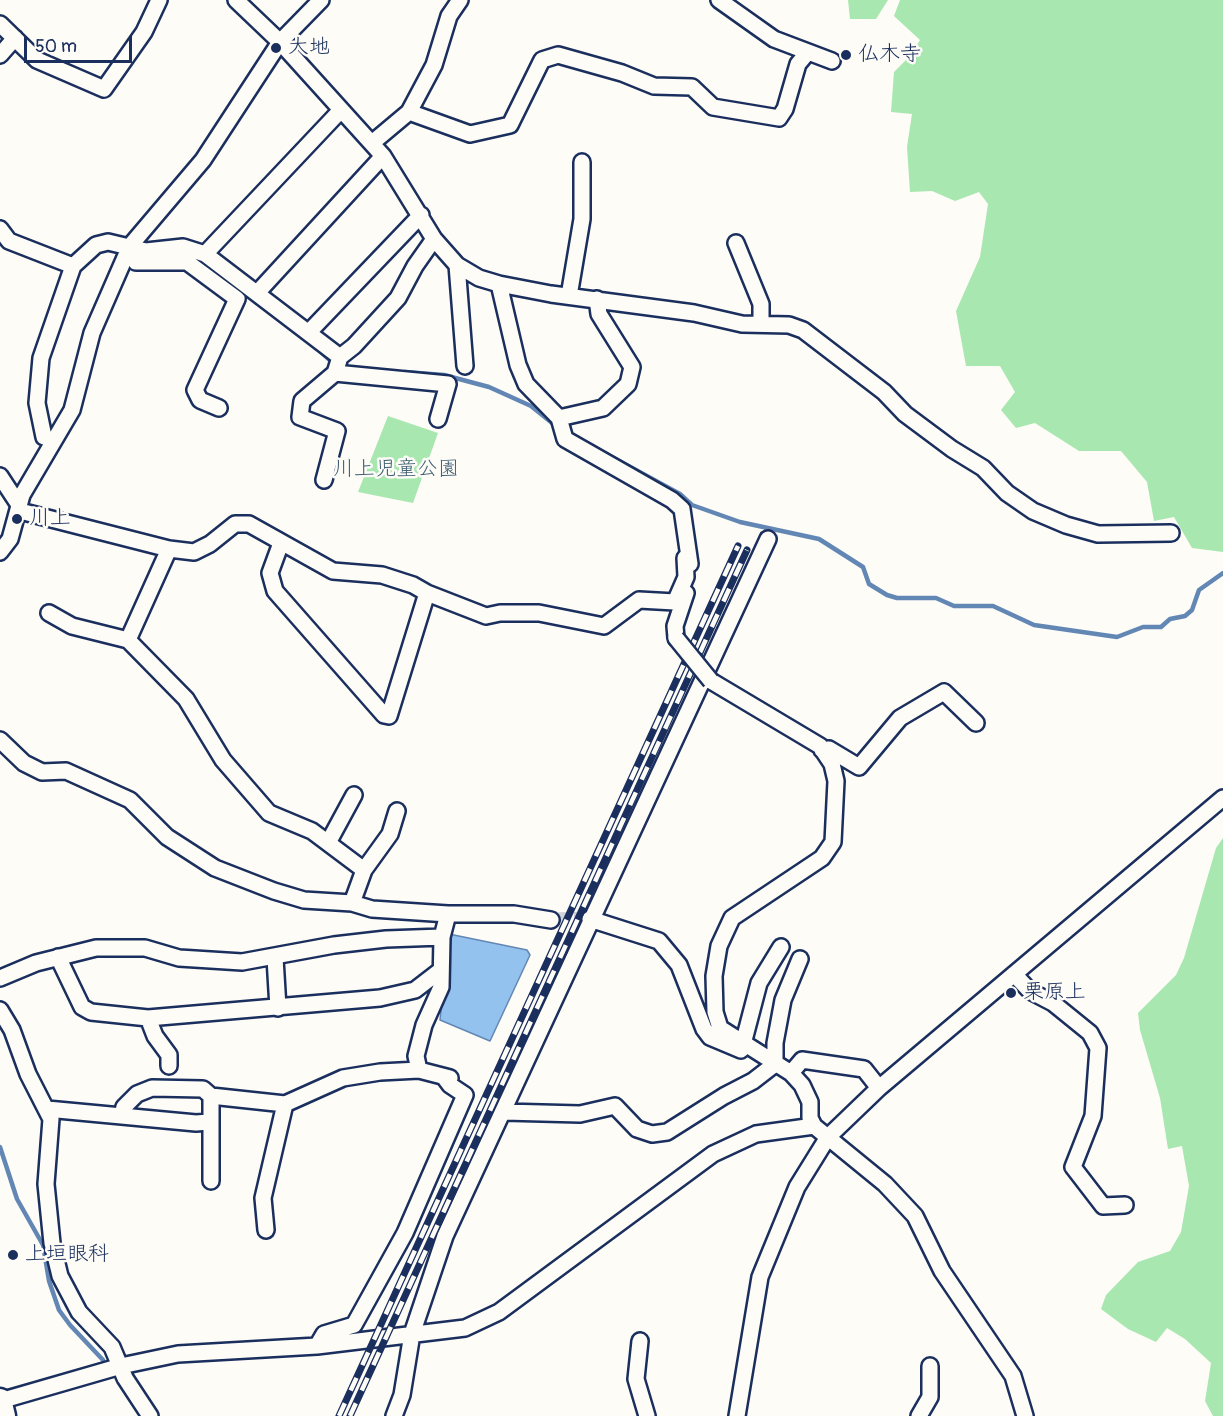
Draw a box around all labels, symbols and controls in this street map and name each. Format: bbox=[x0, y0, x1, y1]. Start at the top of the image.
scale bar bbox=[27, 24, 135, 62]
text: 50 m bbox=[35, 35, 77, 58]
place label: 大地 bbox=[288, 35, 330, 61]
marker: 大地 bbox=[269, 41, 283, 55]
place label: 仏木寺 bbox=[858, 42, 921, 68]
marker: 仏木寺 bbox=[839, 48, 853, 62]
park label: 川上児童公園 bbox=[333, 457, 459, 483]
place label: 川上 bbox=[29, 506, 71, 532]
marker: 川上 bbox=[10, 512, 24, 526]
place label: 栗原上 bbox=[1023, 980, 1086, 1006]
marker: 栗原上 bbox=[1004, 986, 1018, 1000]
place label: 上垣眼科 bbox=[25, 1242, 109, 1268]
marker: 上垣眼科 bbox=[6, 1248, 20, 1262]

